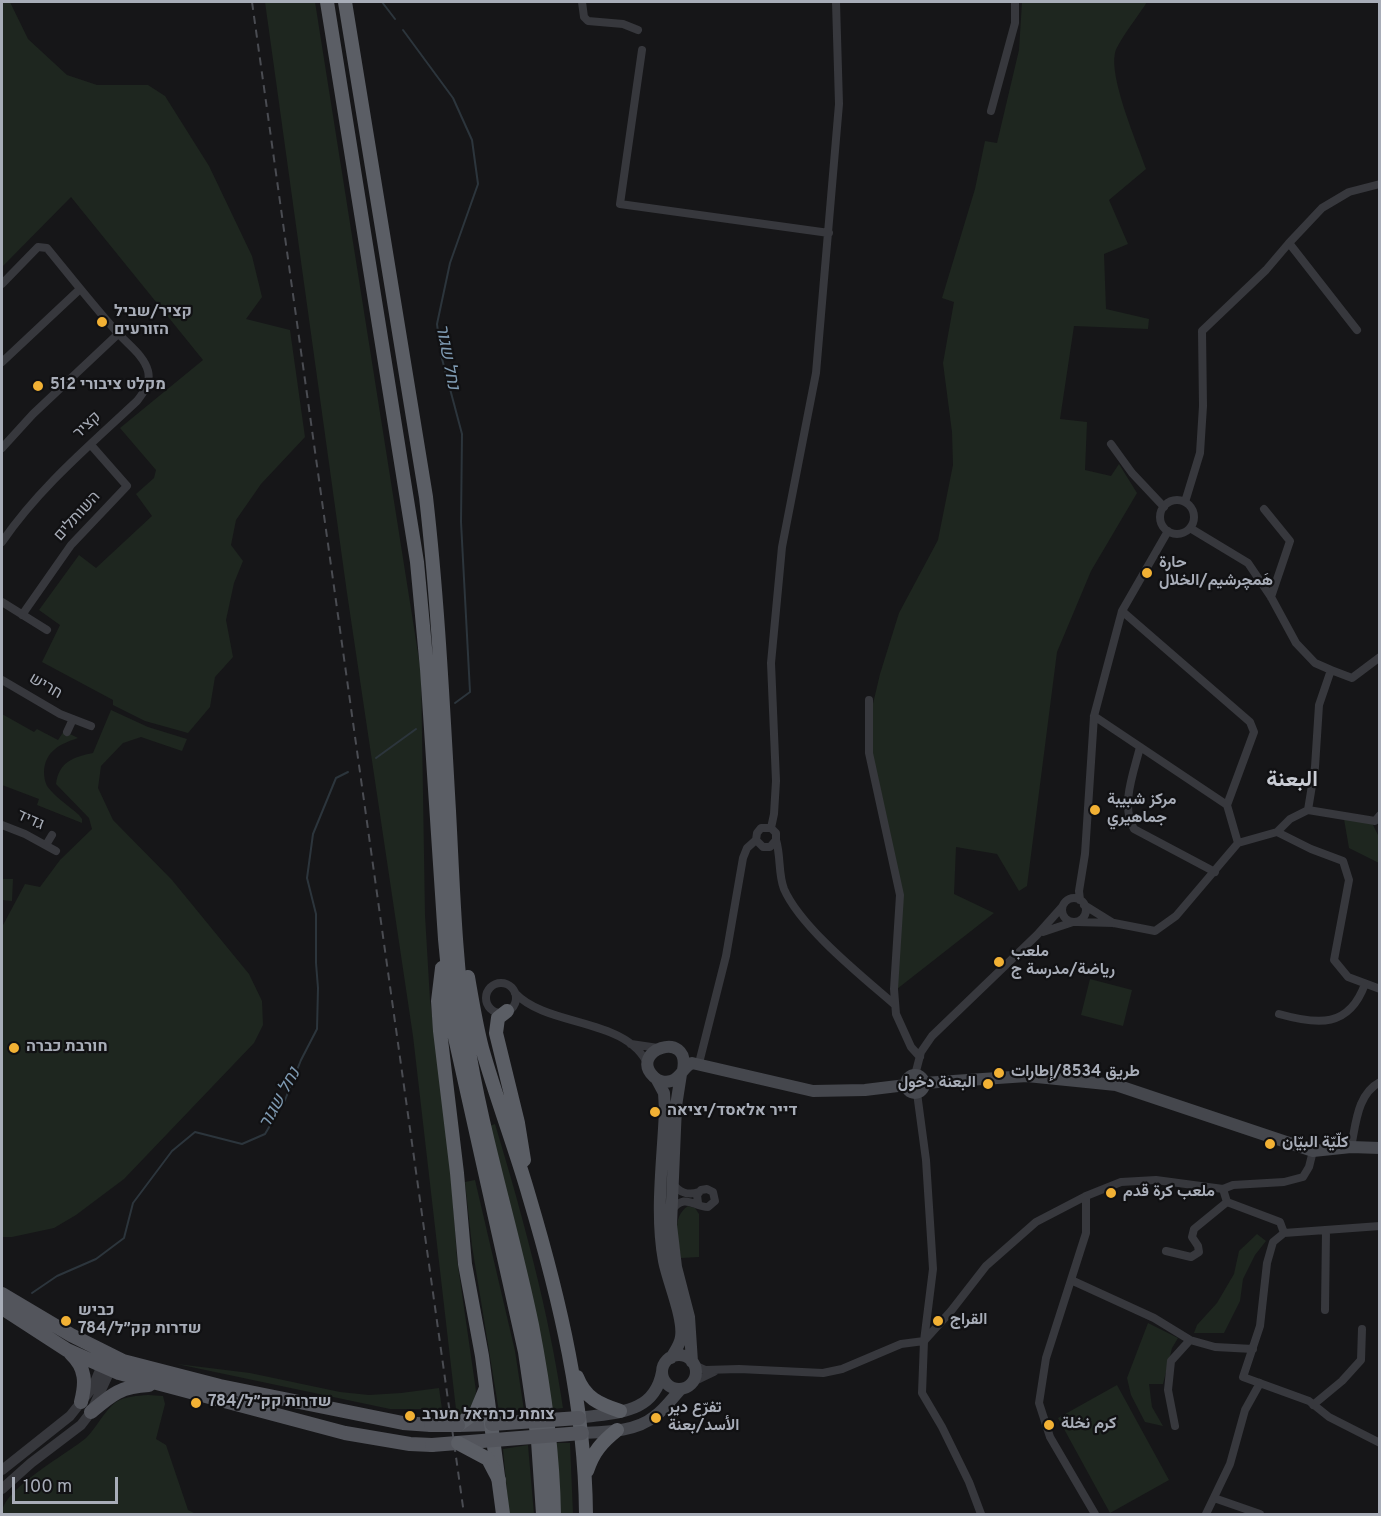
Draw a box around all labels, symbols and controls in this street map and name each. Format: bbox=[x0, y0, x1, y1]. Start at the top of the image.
place label: קציר/שביל הזורעים bbox=[114, 303, 192, 341]
marker: קציר/שביל הזורעים bbox=[95, 315, 109, 329]
water label: נחל שגור bbox=[429, 322, 463, 392]
place label: מקלט ציבורי 512 bbox=[50, 376, 166, 396]
marker: מקלט ציבורי 512 bbox=[31, 379, 45, 393]
street label: קציר bbox=[70, 408, 106, 444]
street label: השותלים bbox=[51, 488, 105, 546]
place label: حارة هَمچرشيم/الخلال bbox=[1159, 554, 1273, 592]
marker: حارة هَمچرشيم/الخلال bbox=[1140, 566, 1154, 580]
street label: חריש bbox=[25, 670, 65, 704]
district label: البعنة bbox=[1266, 769, 1318, 795]
place label: مركز شبيبة جماهيري bbox=[1107, 791, 1176, 829]
marker: مركز شبيبة جماهيري bbox=[1088, 803, 1102, 817]
street label: גדיד bbox=[13, 807, 47, 835]
place label: ملعب رياضة/مدرسة ج bbox=[1011, 943, 1115, 981]
marker: ملعب رياضة/مدرسة ج bbox=[992, 955, 1006, 969]
place label: חורבת כברה bbox=[26, 1038, 107, 1058]
marker: חורבת כברה bbox=[7, 1041, 21, 1055]
place label: طريق 8534/إطارات bbox=[1011, 1063, 1140, 1083]
water label: נחל שגור bbox=[256, 1065, 306, 1133]
marker: طريق 8534/إطارات bbox=[992, 1066, 1006, 1080]
place label: البعنة دخول bbox=[898, 1074, 976, 1094]
marker: البعنة دخول bbox=[981, 1077, 995, 1091]
place label: דייר אלאסד/יציאה bbox=[667, 1102, 797, 1122]
marker: דייר אלאסד/יציאה bbox=[648, 1105, 662, 1119]
place label: كلّيّة البيّان bbox=[1282, 1134, 1349, 1154]
marker: كلّيّة البيّان bbox=[1263, 1137, 1277, 1151]
place label: ملعب كرة قدم bbox=[1123, 1183, 1215, 1203]
marker: ملعب كرة قدم bbox=[1104, 1186, 1118, 1200]
place label: כביש 784/שדרות קק״ל bbox=[78, 1302, 201, 1340]
place label: القراج bbox=[950, 1311, 987, 1331]
marker: כביש 784/שדרות קק״ל bbox=[59, 1314, 73, 1328]
marker: القراج bbox=[931, 1314, 945, 1328]
place label: 784/שדרות קק״ל bbox=[208, 1393, 331, 1413]
marker: 784/שדרות קק״ל bbox=[189, 1396, 203, 1410]
place label: تفرّع دير الأسد/بعنة bbox=[668, 1399, 739, 1437]
place label: צומת כרמיאל מערב bbox=[422, 1406, 555, 1426]
marker: צומת כרמיאל מערב bbox=[403, 1409, 417, 1423]
marker: تفرّع دير الأسد/بعنة bbox=[649, 1411, 663, 1425]
place label: كرم نخلة bbox=[1061, 1415, 1116, 1435]
marker: كرم نخلة bbox=[1042, 1418, 1056, 1432]
scale bar bbox=[15, 1465, 122, 1503]
text: 100 m bbox=[23, 1476, 72, 1499]

